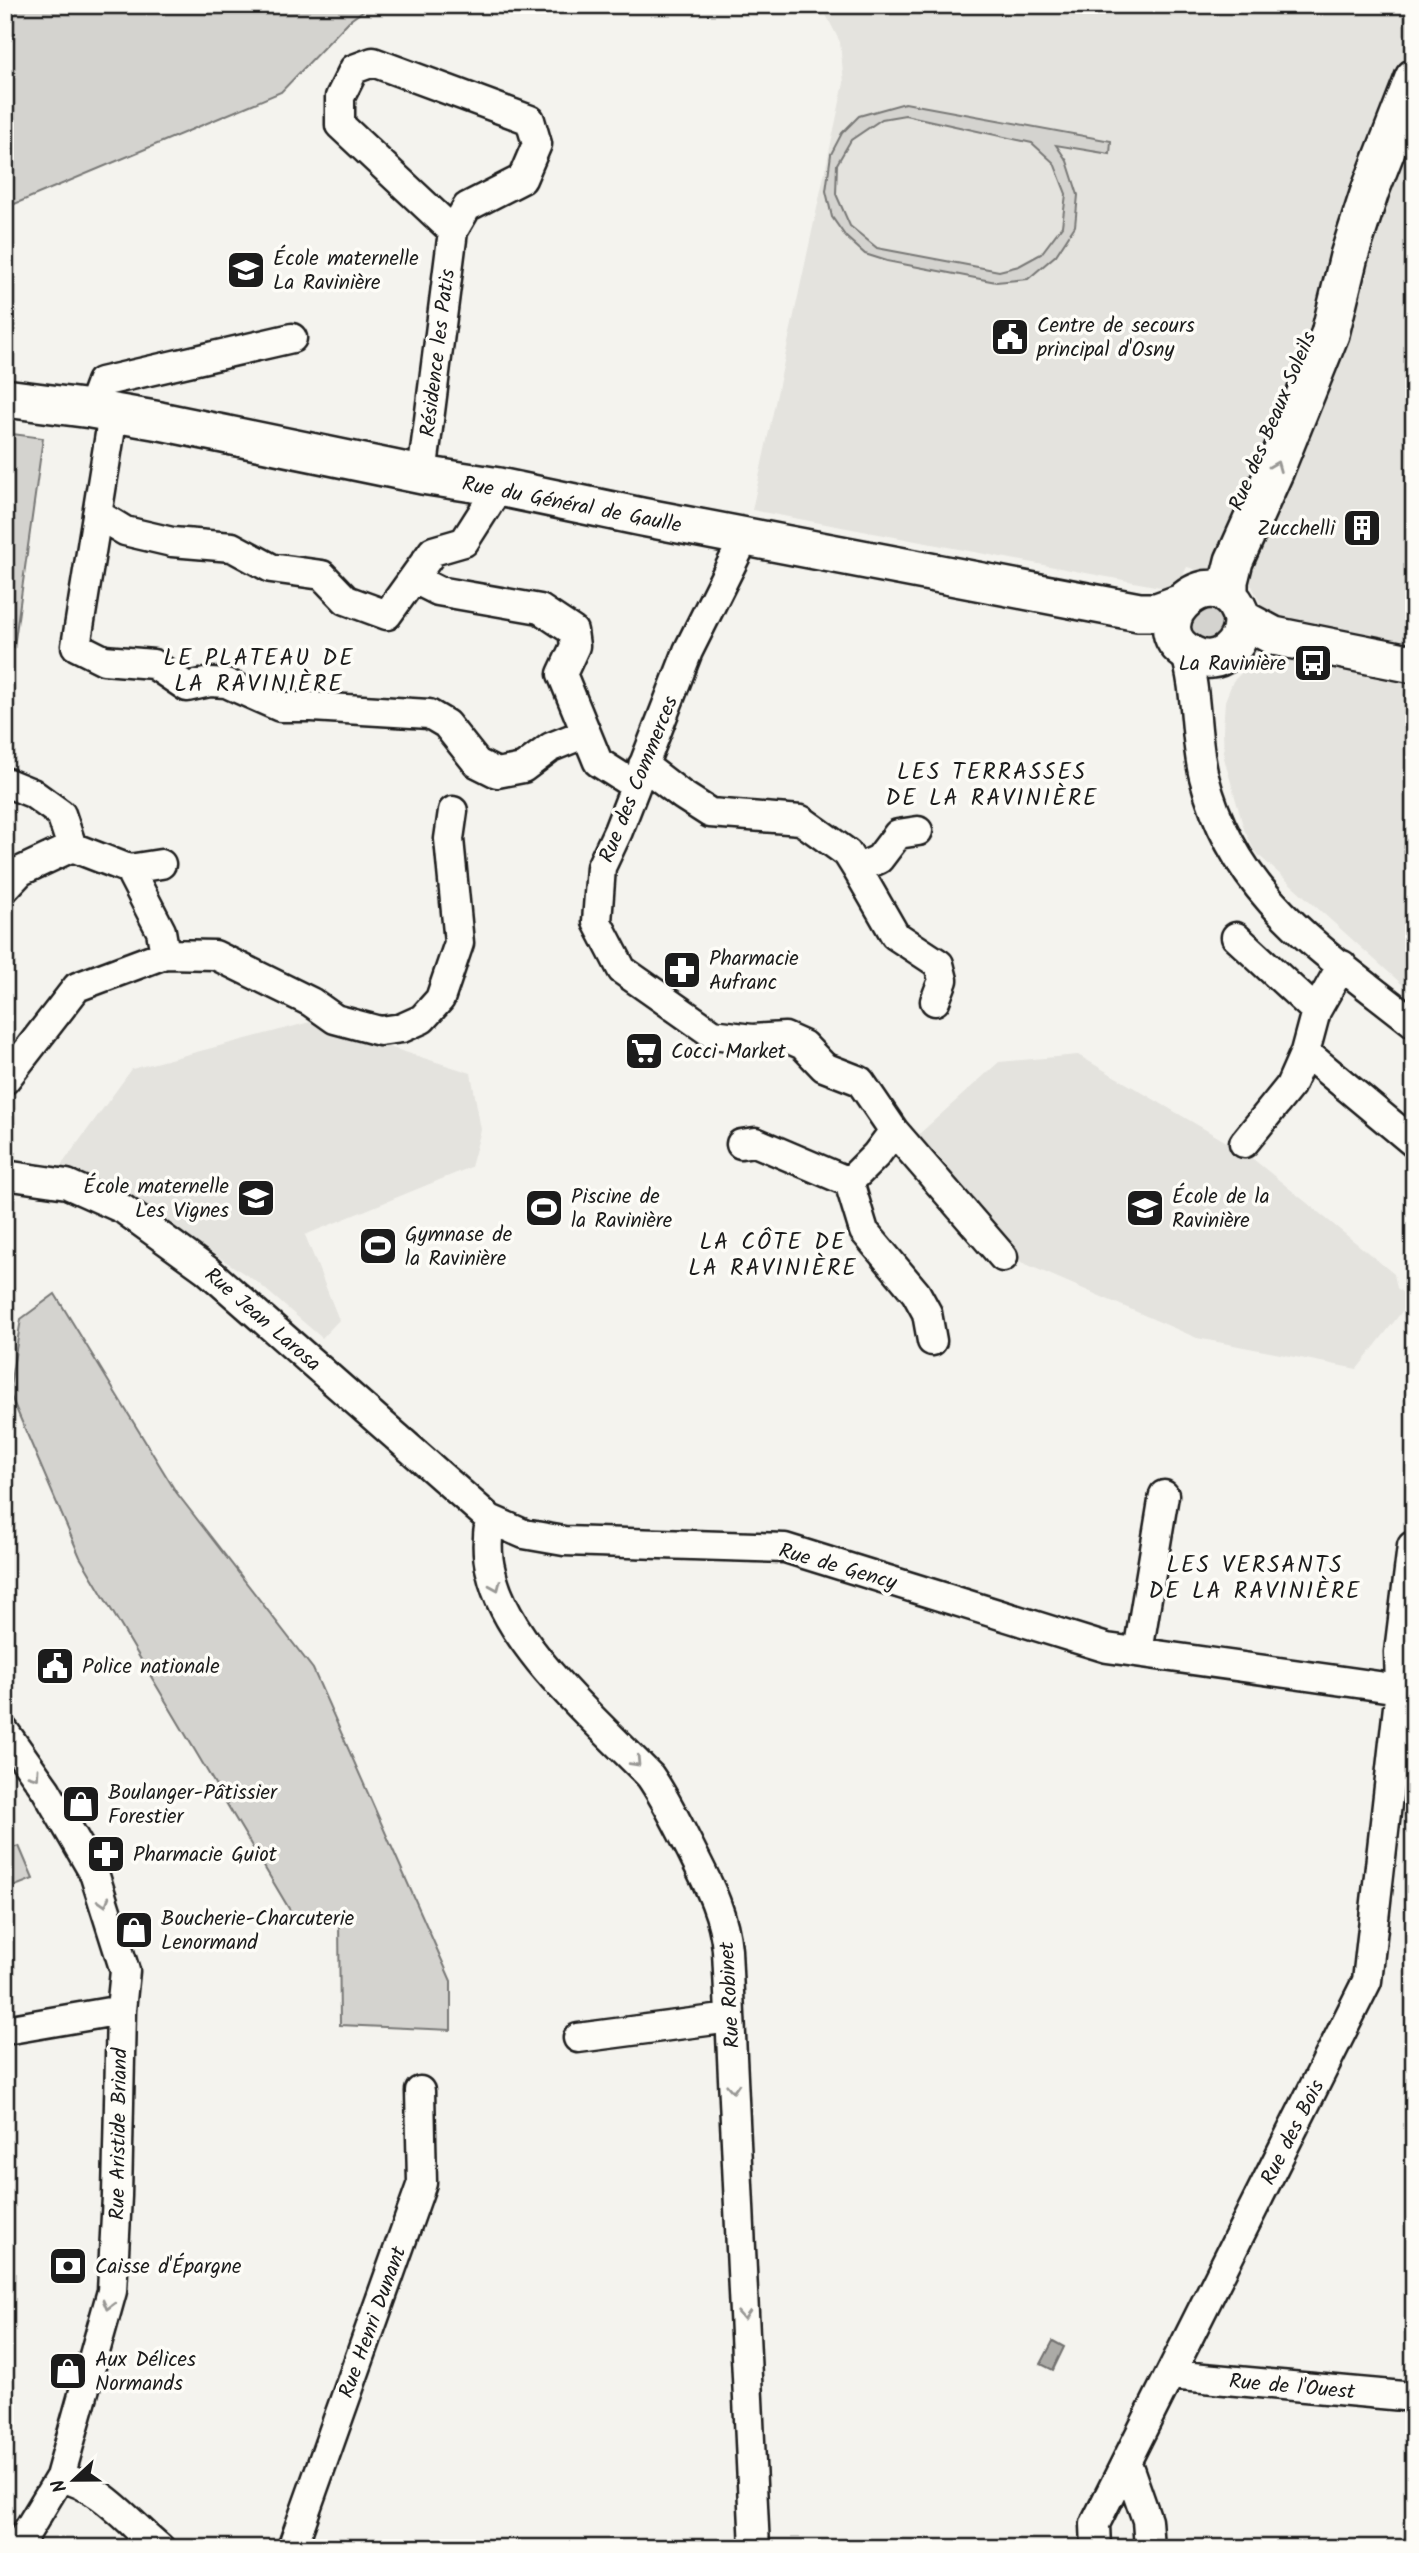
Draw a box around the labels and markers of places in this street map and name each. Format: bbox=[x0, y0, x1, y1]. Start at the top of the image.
place label: École maternelle La Ravinière bbox=[273, 243, 419, 300]
school or university icon: École maternelle La Ravinière bbox=[225, 249, 267, 291]
place label: Centre de secours principal d'Osny bbox=[1036, 310, 1195, 367]
public building icon: Centre de secours principal d'Osny bbox=[989, 316, 1031, 358]
building icon: Zucchelli bbox=[1341, 507, 1383, 549]
place label: Zucchelli bbox=[1257, 513, 1336, 546]
bus stop icon: La Ravinière bbox=[1292, 642, 1334, 684]
place label: La Ravinière bbox=[1179, 648, 1287, 681]
place label: Pharmacie Aufranc bbox=[709, 943, 799, 1000]
pharmacy icon: Pharmacie Aufranc bbox=[661, 949, 703, 991]
supermarket icon: Cocci Market bbox=[623, 1030, 665, 1072]
place label: Cocci Market bbox=[671, 1036, 787, 1069]
place label: École maternelle Les Vignes bbox=[83, 1171, 230, 1228]
school or university icon: École maternelle Les Vignes bbox=[235, 1177, 277, 1219]
place label: Piscine de la Ravinière bbox=[571, 1181, 673, 1238]
place label: École de la Ravinière bbox=[1172, 1181, 1270, 1238]
sports icon: Piscine de la Ravinière bbox=[523, 1187, 565, 1229]
school or university icon: École de la Ravinière bbox=[1124, 1187, 1166, 1229]
place label: Gymnase de la Ravinière bbox=[405, 1219, 513, 1276]
sports icon: Gymnase de la Ravinière bbox=[357, 1225, 399, 1267]
public building icon: Police nationale bbox=[34, 1645, 76, 1687]
place label: Police nationale bbox=[82, 1651, 220, 1684]
place label: Boulanger-Pâtissier Forestier bbox=[108, 1777, 278, 1834]
shop icon: Boulanger-Pâtissier Forestier bbox=[60, 1783, 102, 1825]
pharmacy icon: Pharmacie Guiot bbox=[85, 1833, 127, 1875]
place label: Pharmacie Guiot bbox=[133, 1839, 278, 1872]
place label: Boucherie-Charcuterie Lenormand bbox=[161, 1903, 355, 1960]
shop icon: Boucherie-Charcuterie Lenormand bbox=[113, 1909, 155, 1951]
bank icon: Caisse d'Épargne bbox=[47, 2245, 89, 2287]
place label: Caisse d'Épargne bbox=[95, 2251, 242, 2284]
place label: Aux Délices Normands bbox=[95, 2344, 196, 2401]
shop icon: Aux Délices Normands bbox=[47, 2350, 89, 2392]

